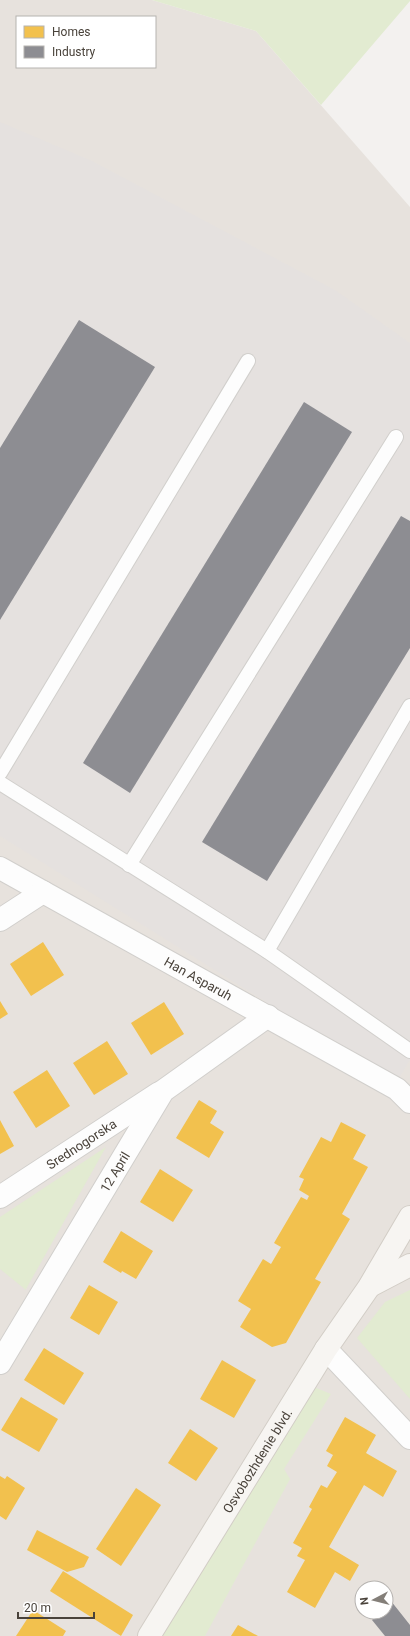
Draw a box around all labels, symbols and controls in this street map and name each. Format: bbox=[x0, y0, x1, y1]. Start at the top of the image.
legend bbox=[16, 16, 156, 68]
text: Homes bbox=[52, 25, 90, 39]
text: Industry bbox=[52, 45, 96, 59]
street label: Han Asparuh bbox=[162, 954, 235, 1004]
street label: Srednogorska bbox=[44, 1116, 119, 1173]
street label: 12 April bbox=[97, 1149, 133, 1195]
street label: Osvobozhdenie blvd. bbox=[220, 1406, 295, 1516]
north arrow bbox=[354, 1580, 394, 1620]
scale bar bbox=[18, 1594, 94, 1620]
text: N bbox=[358, 1596, 371, 1606]
text: 20 m bbox=[24, 1601, 51, 1615]

